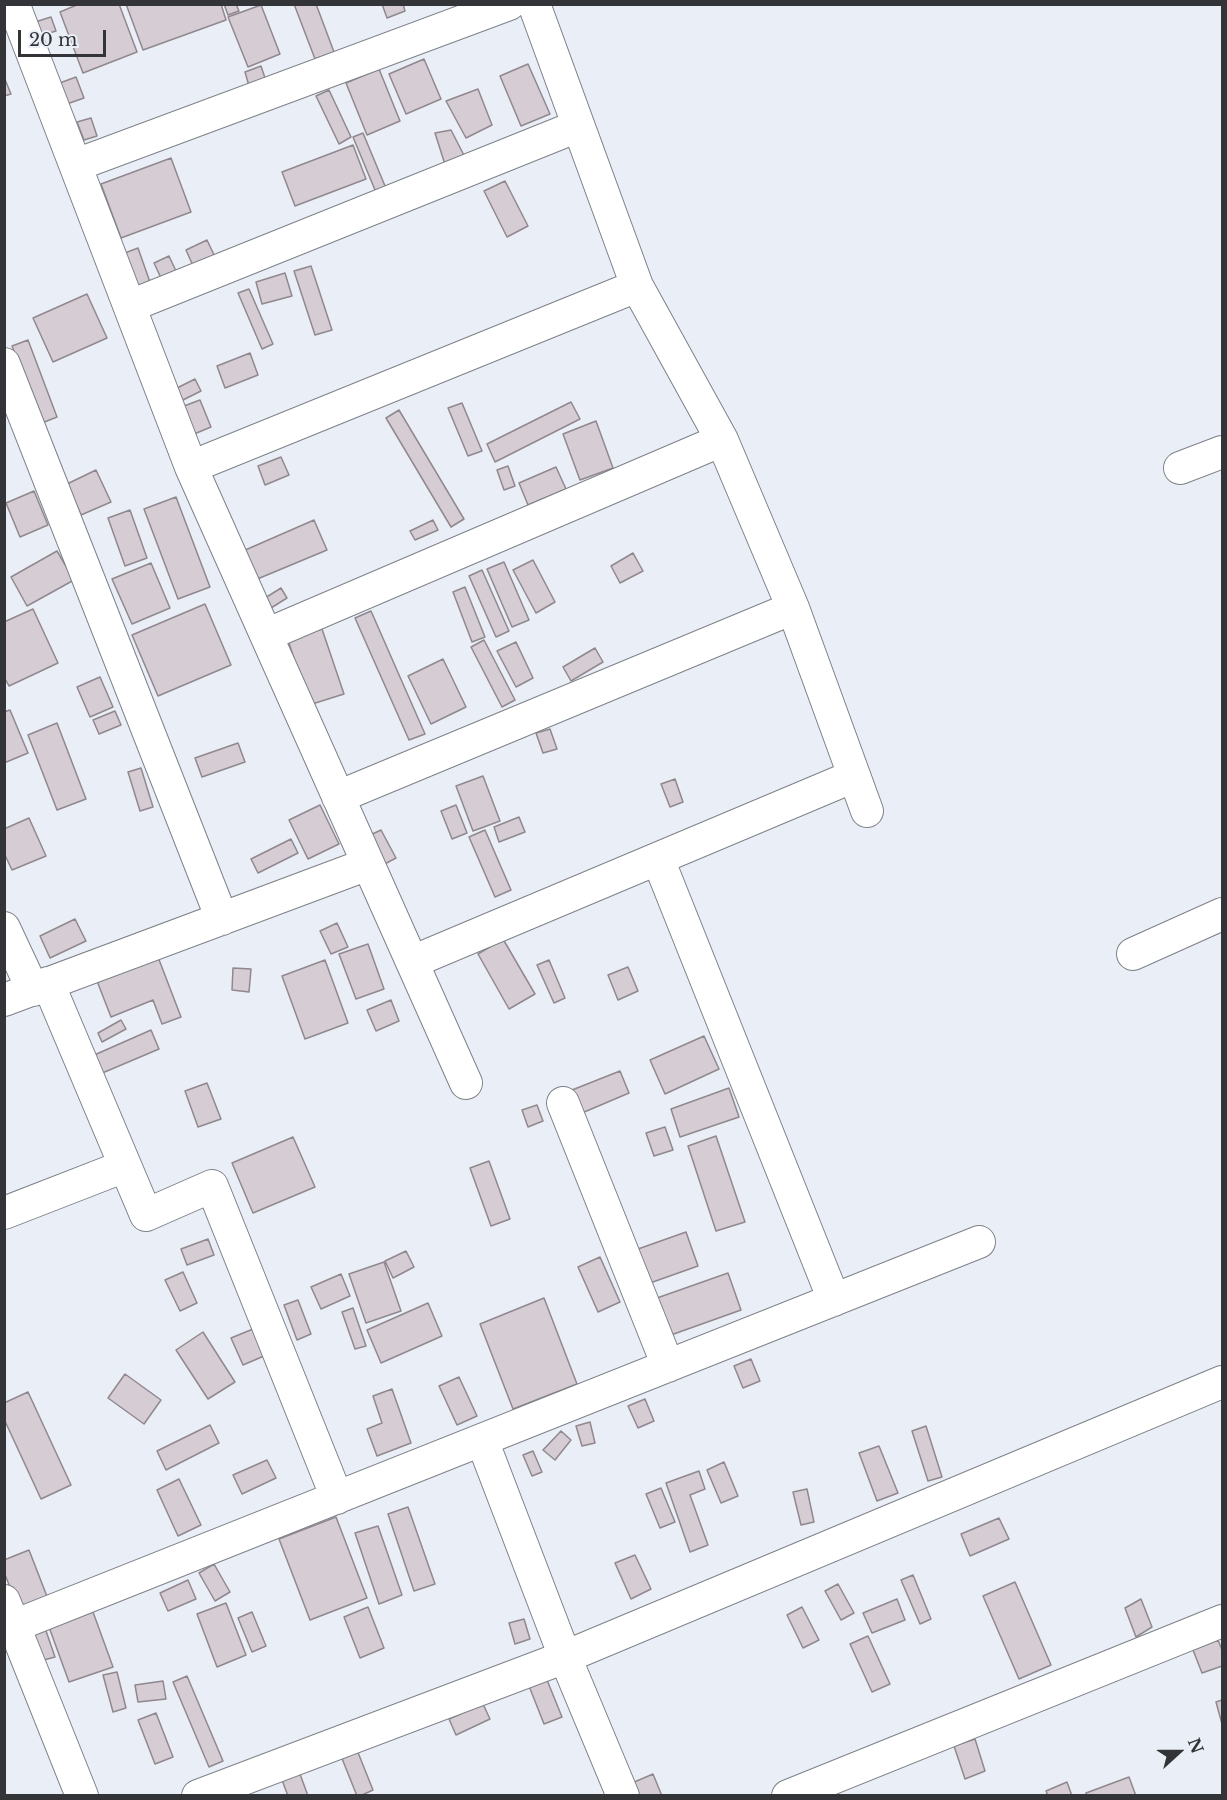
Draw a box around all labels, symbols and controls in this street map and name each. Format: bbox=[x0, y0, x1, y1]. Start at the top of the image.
scale bar bbox=[21, 18, 110, 56]
text: 20 m bbox=[29, 29, 77, 51]
north arrow bbox=[1149, 1722, 1209, 1782]
text: N bbox=[1184, 1735, 1208, 1756]

